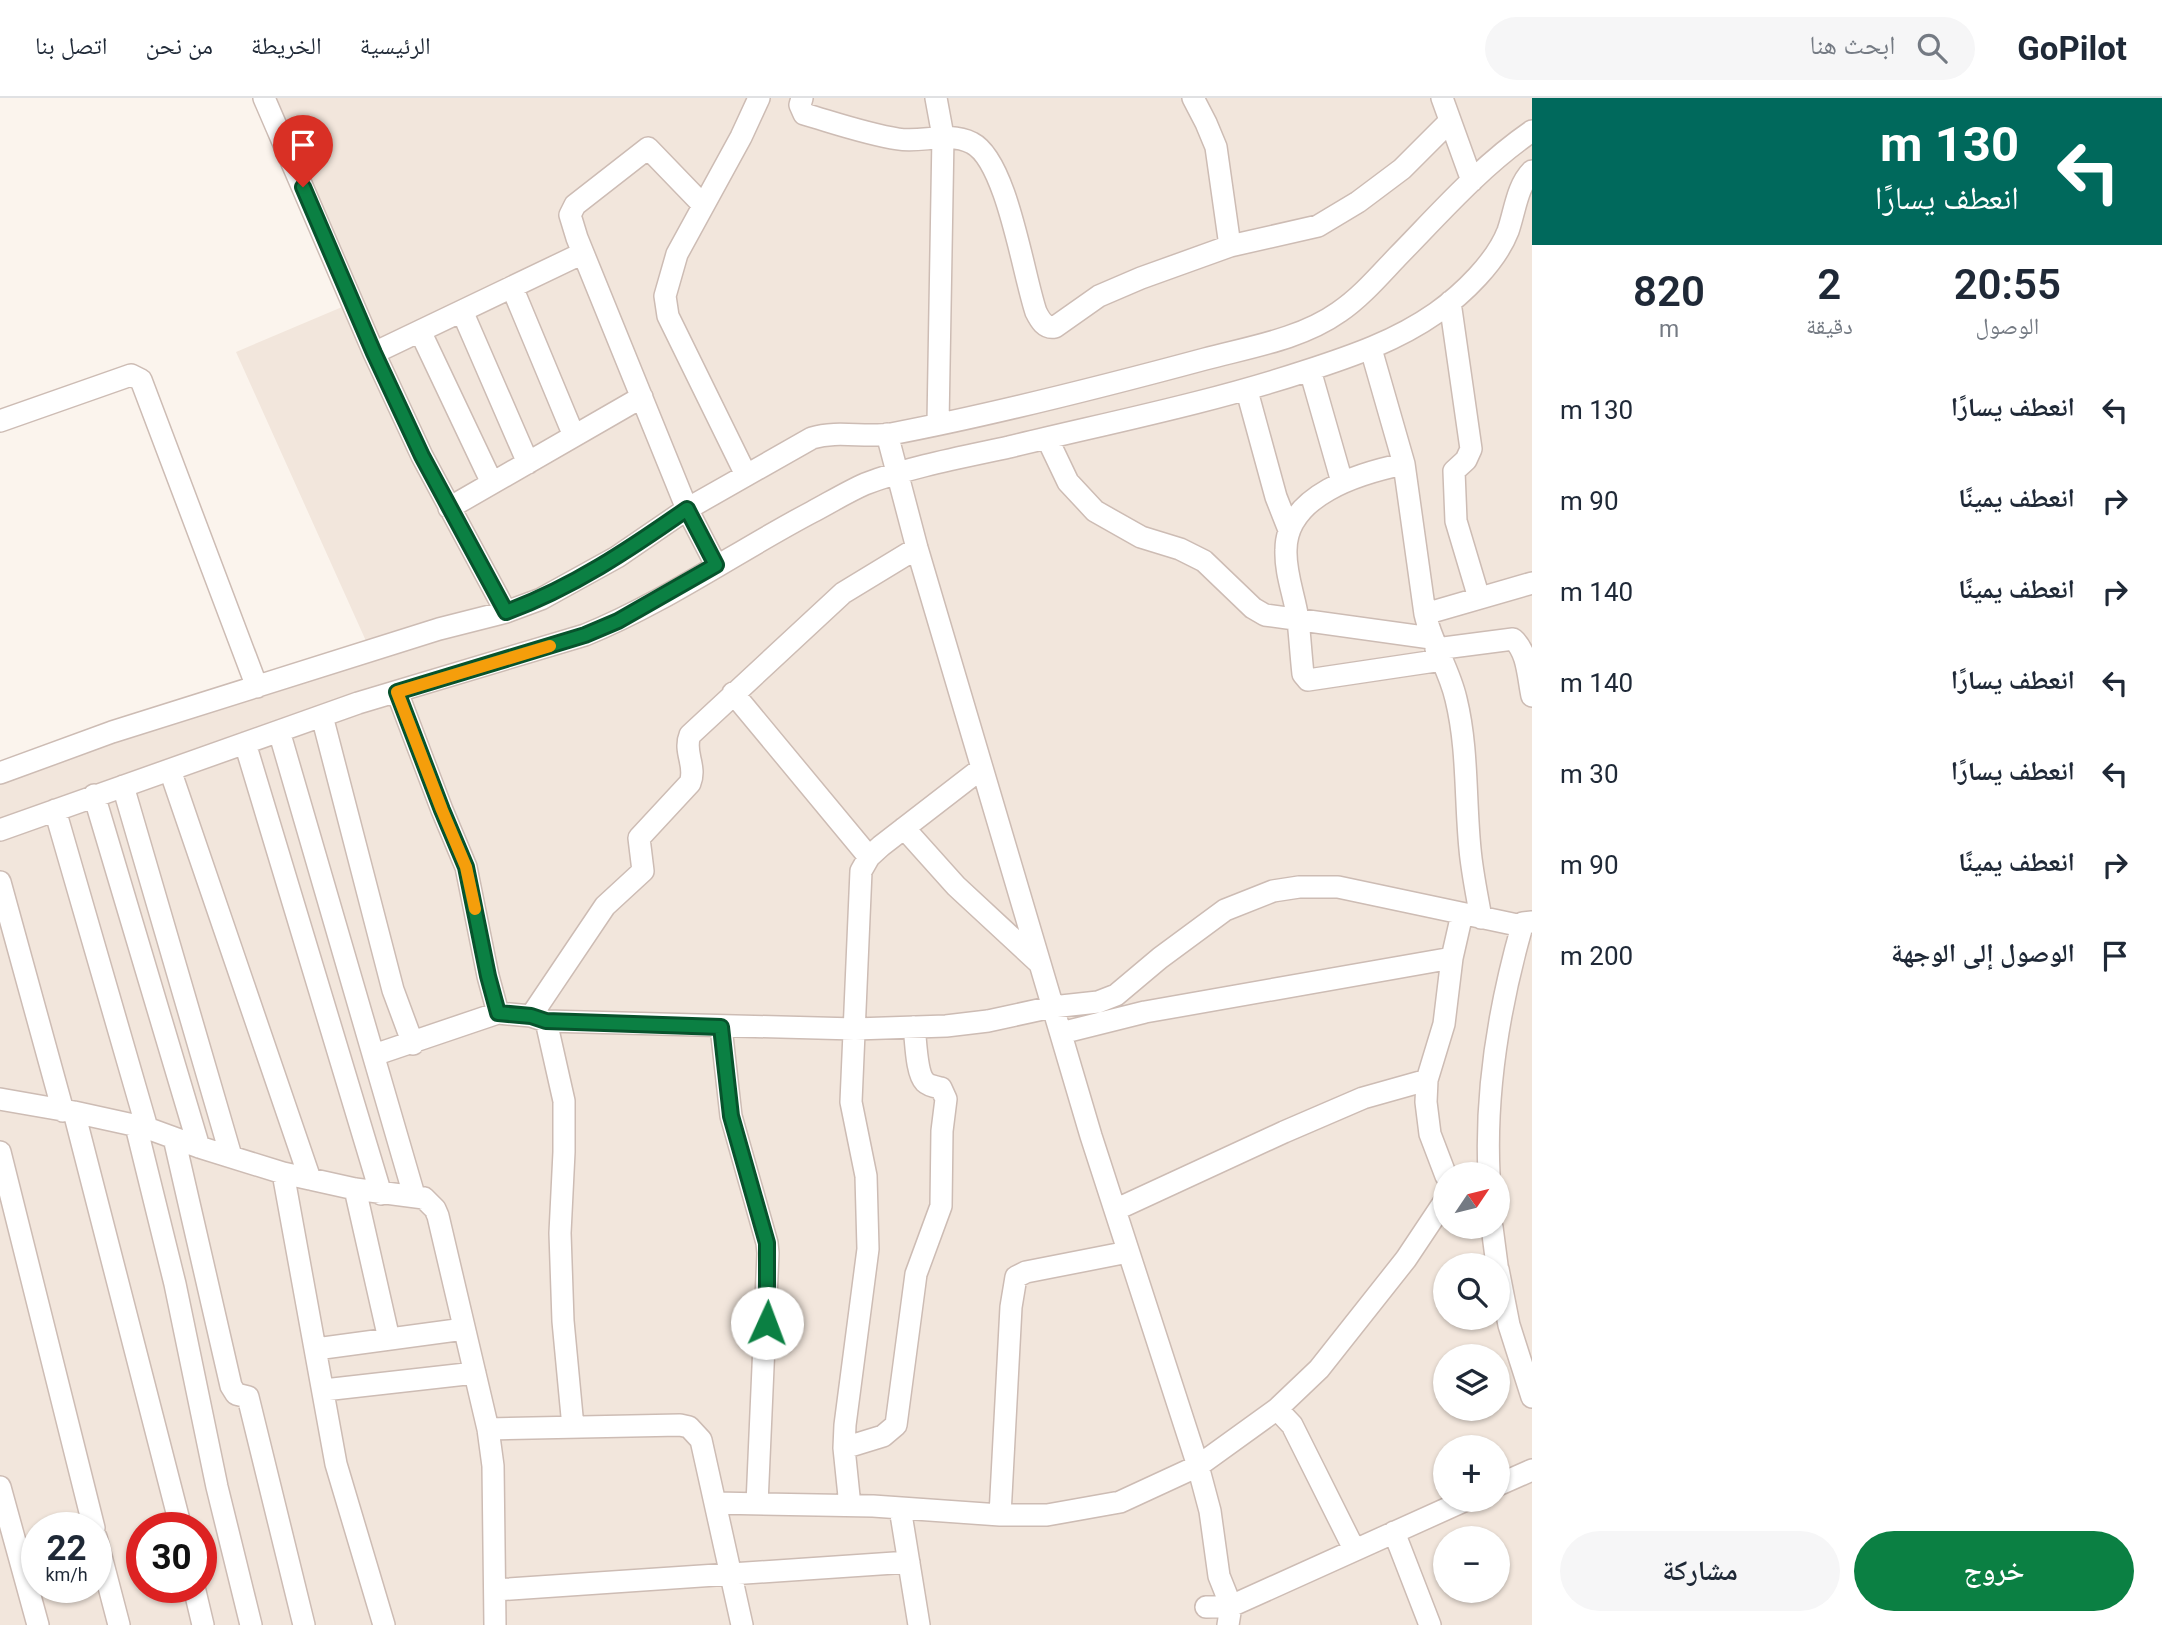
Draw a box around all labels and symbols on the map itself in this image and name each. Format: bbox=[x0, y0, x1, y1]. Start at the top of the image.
pin bbox=[273, 115, 333, 187]
north arrow bbox=[1433, 1162, 1510, 1239]
position arrow bbox=[730, 1286, 804, 1360]
speed limit sign: 30 bbox=[126, 1512, 217, 1603]

